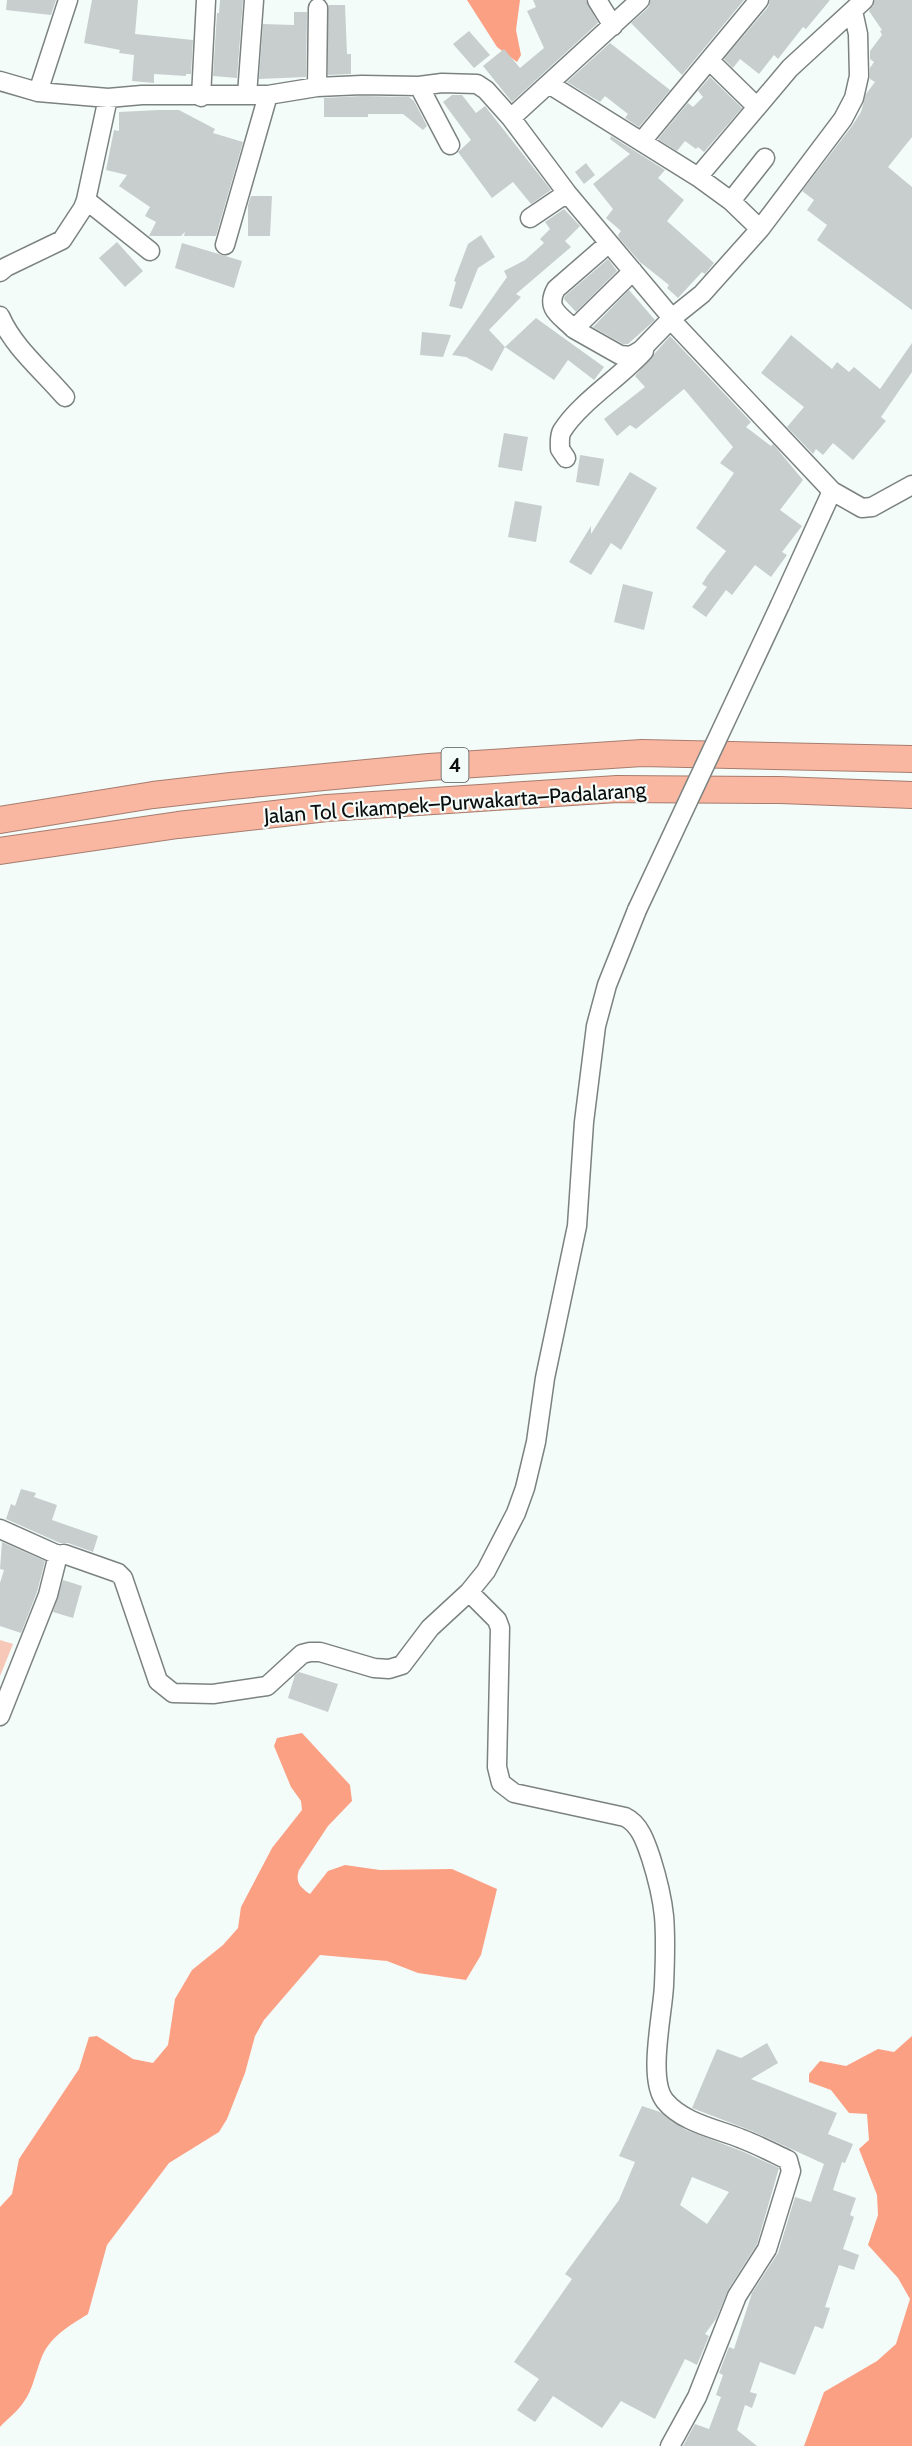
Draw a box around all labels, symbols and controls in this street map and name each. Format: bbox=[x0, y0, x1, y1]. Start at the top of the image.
road number: 4 bbox=[442, 748, 468, 782]
street label: Jalan Tol Cikampek–Purwakarta–Padalarang bbox=[262, 777, 647, 828]

